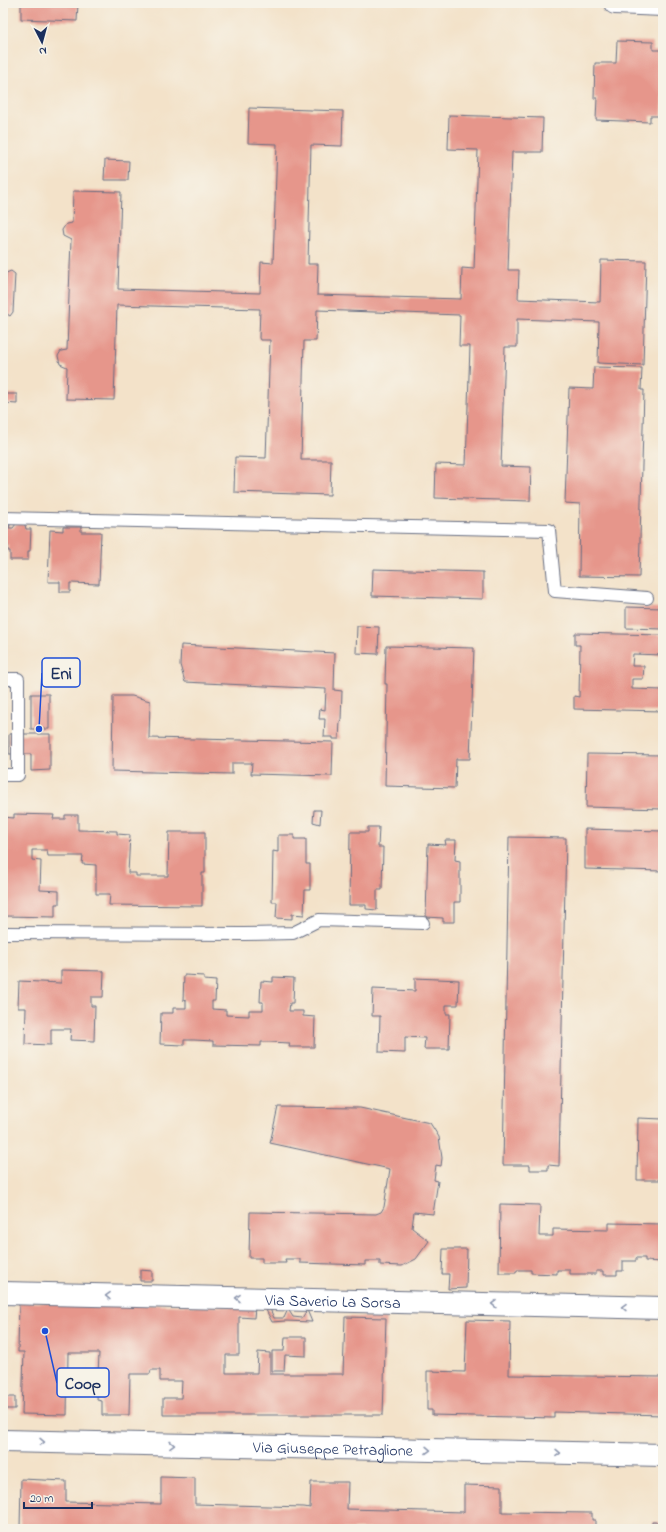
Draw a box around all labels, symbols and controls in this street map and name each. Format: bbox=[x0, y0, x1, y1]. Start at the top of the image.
north arrow bbox=[22, 22, 62, 62]
text: N bbox=[38, 43, 47, 59]
callout: Eni bbox=[42, 658, 80, 687]
text: Eni bbox=[50, 662, 72, 687]
street label: Via Saverio La Sorsa bbox=[264, 1289, 401, 1316]
one-way arrow bbox=[105, 1291, 111, 1300]
one-way arrow bbox=[235, 1294, 241, 1303]
one-way arrow bbox=[491, 1300, 497, 1308]
one-way arrow bbox=[621, 1303, 627, 1311]
callout: Coop bbox=[57, 1368, 109, 1397]
text: Coop bbox=[65, 1372, 101, 1397]
street label: Via Giuseppe Petraglione bbox=[252, 1436, 414, 1464]
one-way arrow bbox=[39, 1438, 45, 1446]
one-way arrow bbox=[169, 1441, 175, 1449]
one-way arrow bbox=[425, 1446, 431, 1454]
one-way arrow bbox=[555, 1449, 561, 1457]
scale bar bbox=[24, 1484, 92, 1510]
text: 20 m bbox=[30, 1490, 53, 1508]

